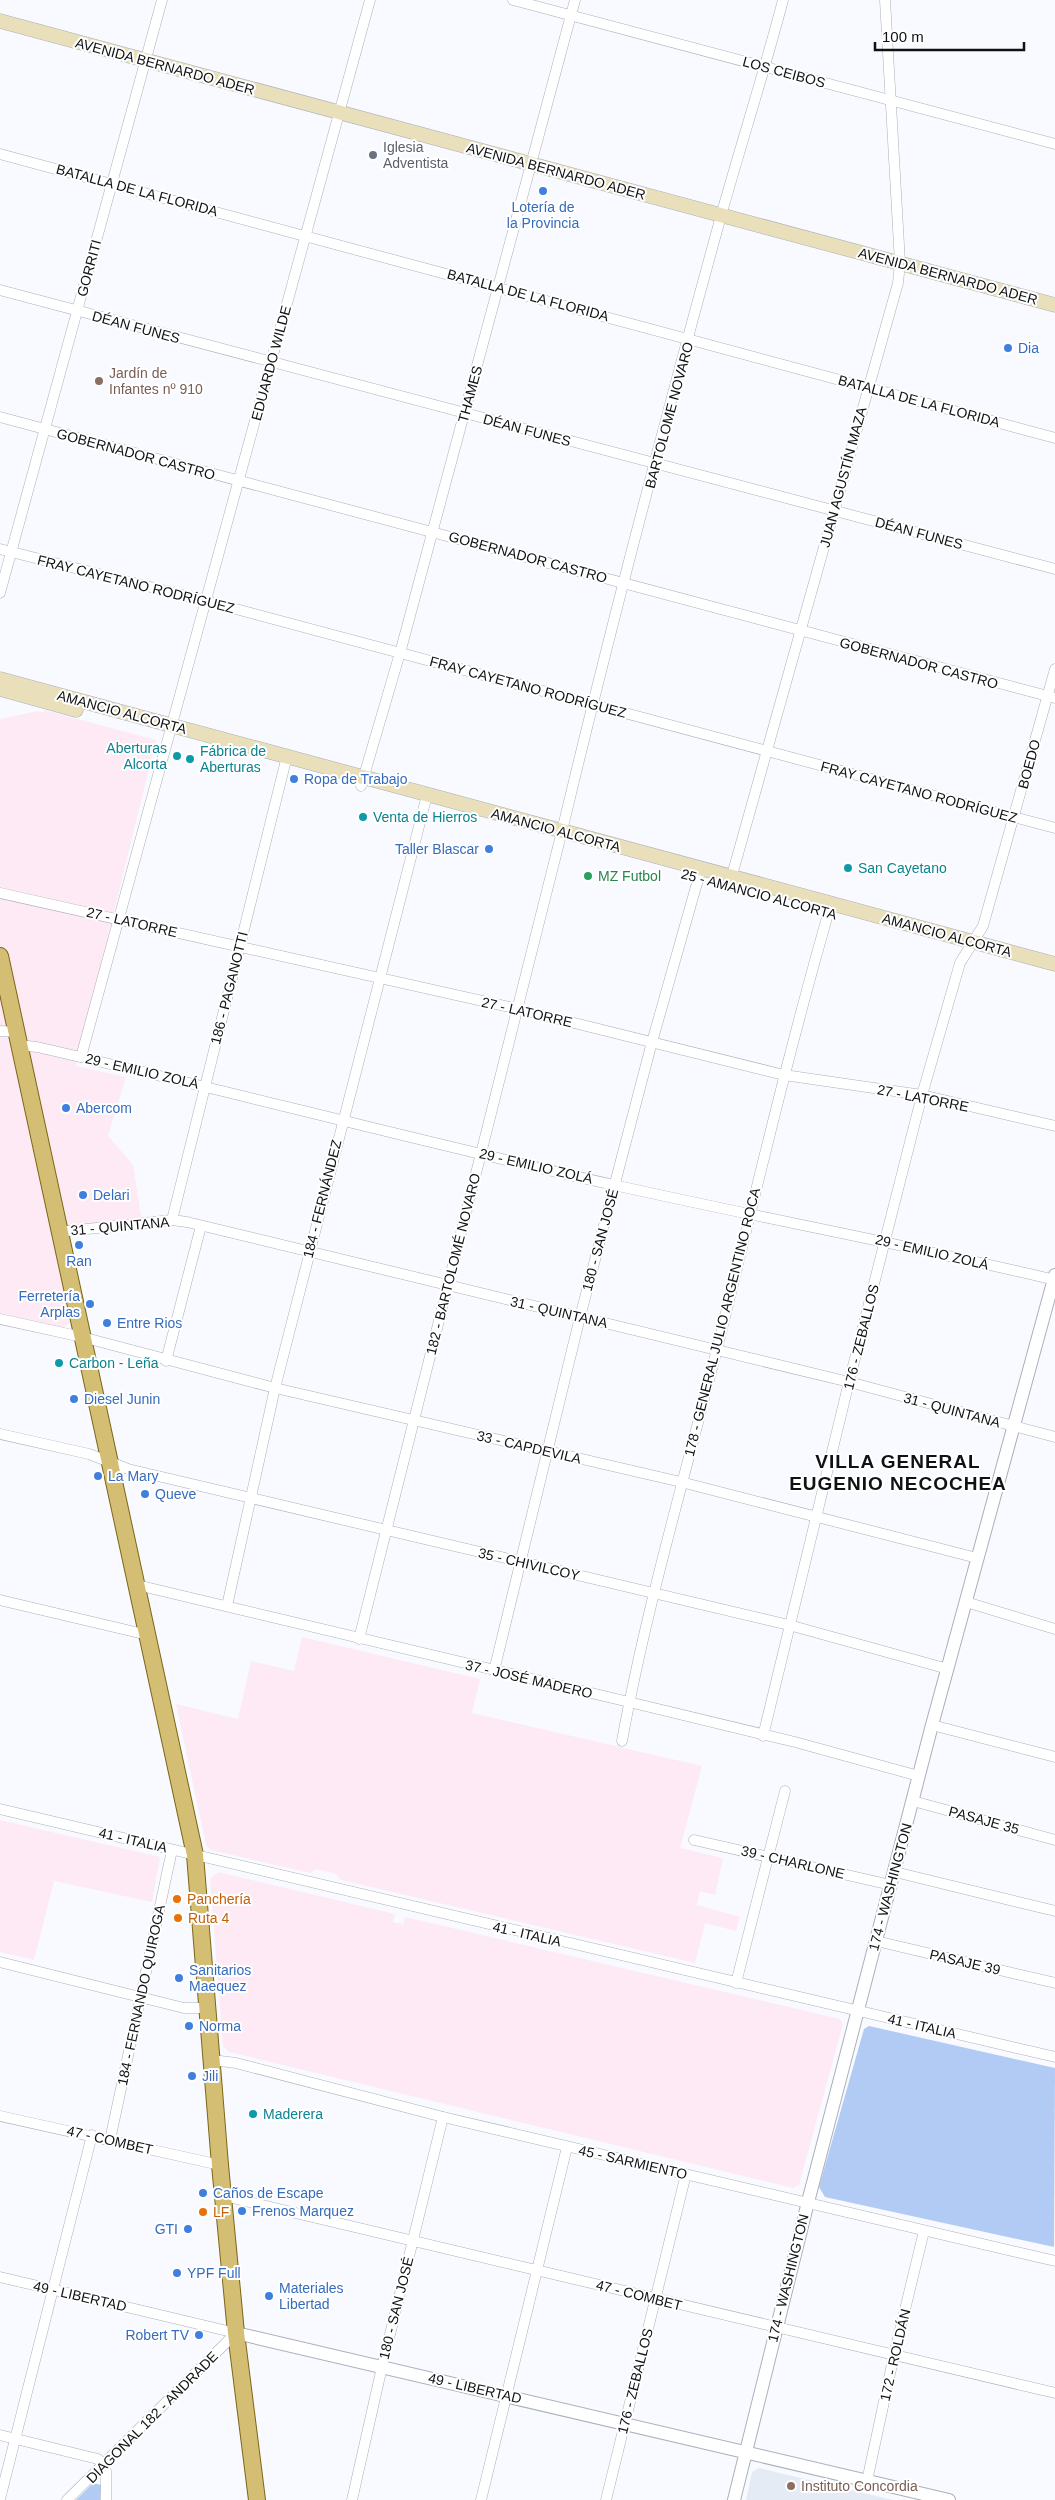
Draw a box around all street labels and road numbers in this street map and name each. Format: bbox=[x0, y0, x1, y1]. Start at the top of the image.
street label: AVENIDA BERNARDO ADER bbox=[74, 34, 256, 98]
street label: LOS CEIBOS bbox=[741, 53, 827, 91]
street label: AVENIDA BERNARDO ADER bbox=[465, 139, 647, 203]
street label: BATALLA DE LA FLORIDA bbox=[54, 161, 220, 219]
street label: GORRITI bbox=[74, 238, 104, 298]
street label: AVENIDA BERNARDO ADER bbox=[857, 244, 1039, 308]
street label: BATALLA DE LA FLORIDA bbox=[445, 266, 611, 324]
street label: EDUARDO WILDE bbox=[248, 304, 294, 422]
street label: DÉAN FUNES bbox=[90, 308, 182, 346]
street label: BARTOLOME NOVARO bbox=[642, 340, 696, 490]
street label: THAMES bbox=[455, 364, 485, 424]
street label: BATALLA DE LA FLORIDA bbox=[836, 372, 1002, 430]
street label: JUAN AGUSTÍN MAZA bbox=[817, 404, 870, 549]
street label: DÉAN FUNES bbox=[481, 411, 573, 449]
street label: GOBERNADOR CASTRO bbox=[55, 425, 217, 483]
street label: DÉAN FUNES bbox=[873, 514, 965, 552]
street label: GOBERNADOR CASTRO bbox=[447, 528, 609, 586]
street label: FRAY CAYETANO RODRÍGUEZ bbox=[36, 552, 237, 616]
street label: GOBERNADOR CASTRO bbox=[838, 634, 1000, 692]
street label: FRAY CAYETANO RODRÍGUEZ bbox=[428, 653, 628, 721]
street label: AMANCIO ALCORTA bbox=[56, 687, 189, 737]
street label: BOEDO bbox=[1015, 737, 1043, 790]
street label: FRAY CAYETANO RODRÍGUEZ bbox=[819, 758, 1019, 826]
street label: AMANCIO ALCORTA bbox=[490, 805, 623, 855]
street label: 25 - AMANCIO ALCORTA bbox=[679, 865, 839, 923]
street label: 27 - LATORRE bbox=[85, 904, 179, 940]
street label: AMANCIO ALCORTA bbox=[881, 910, 1014, 960]
street label: 186 - PAGANOTTI bbox=[207, 930, 251, 1046]
street label: 27 - LATORRE bbox=[480, 994, 574, 1030]
street label: 29 - EMILIO ZOLÁ bbox=[84, 1050, 201, 1092]
street label: 27 - LATORRE bbox=[876, 1081, 970, 1115]
street label: 184 - FERNÁNDEZ bbox=[300, 1138, 345, 1260]
street label: 29 - EMILIO ZOLÁ bbox=[478, 1145, 595, 1187]
street label: 182 - BARTOLOMÉ NOVARO bbox=[423, 1171, 483, 1357]
street label: 178 - GENERAL JULIO ARGENTINO ROCA bbox=[681, 1185, 763, 1458]
street label: 180 - SAN JOSÉ bbox=[579, 1187, 621, 1293]
street label: 31 - QUINTANA bbox=[70, 1214, 171, 1238]
street label: 29 - EMILIO ZOLÁ bbox=[874, 1231, 991, 1273]
street label: 176 - ZEBALLOS bbox=[840, 1283, 882, 1391]
street label: 31 - QUINTANA bbox=[509, 1293, 610, 1331]
street label: 31 - QUINTANA bbox=[902, 1389, 1003, 1431]
street label: 33 - CAPDEVILA bbox=[475, 1427, 583, 1467]
street label: 35 - CHIVILCOY bbox=[477, 1545, 582, 1584]
street label: 37 - JOSÉ MADERO bbox=[464, 1657, 594, 1701]
street label: PASAJE 35 bbox=[947, 1803, 1021, 1837]
street label: 174 - WASHINGTON bbox=[865, 1821, 915, 1953]
street label: 41 - ITALIA bbox=[97, 1824, 169, 1856]
street label: 39 - CHARLONE bbox=[740, 1842, 846, 1882]
street label: 184 - FERNANDO QUIROGA bbox=[114, 1903, 168, 2087]
street label: 41 - ITALIA bbox=[491, 1918, 563, 1950]
street label: PASAJE 39 bbox=[928, 1946, 1002, 1978]
street label: 41 - ITALIA bbox=[886, 2010, 958, 2042]
street label: 47 - COMBET bbox=[65, 2122, 155, 2158]
street label: 45 - SARMIENTO bbox=[577, 2142, 689, 2182]
street label: 174 - WASHINGTON bbox=[764, 2212, 812, 2344]
street label: 180 - SAN JOSÉ bbox=[376, 2255, 416, 2361]
street label: 49 - LIBERTAD bbox=[32, 2277, 128, 2315]
street label: 47 - COMBET bbox=[594, 2277, 684, 2314]
street label: 172 - ROLDÁN bbox=[877, 2307, 913, 2403]
street label: 176 - ZEBALLOS bbox=[614, 2327, 656, 2435]
street label: DIAGONAL 182 - ANDRADE bbox=[83, 2348, 221, 2486]
street label: 49 - LIBERTAD bbox=[427, 2369, 523, 2407]

